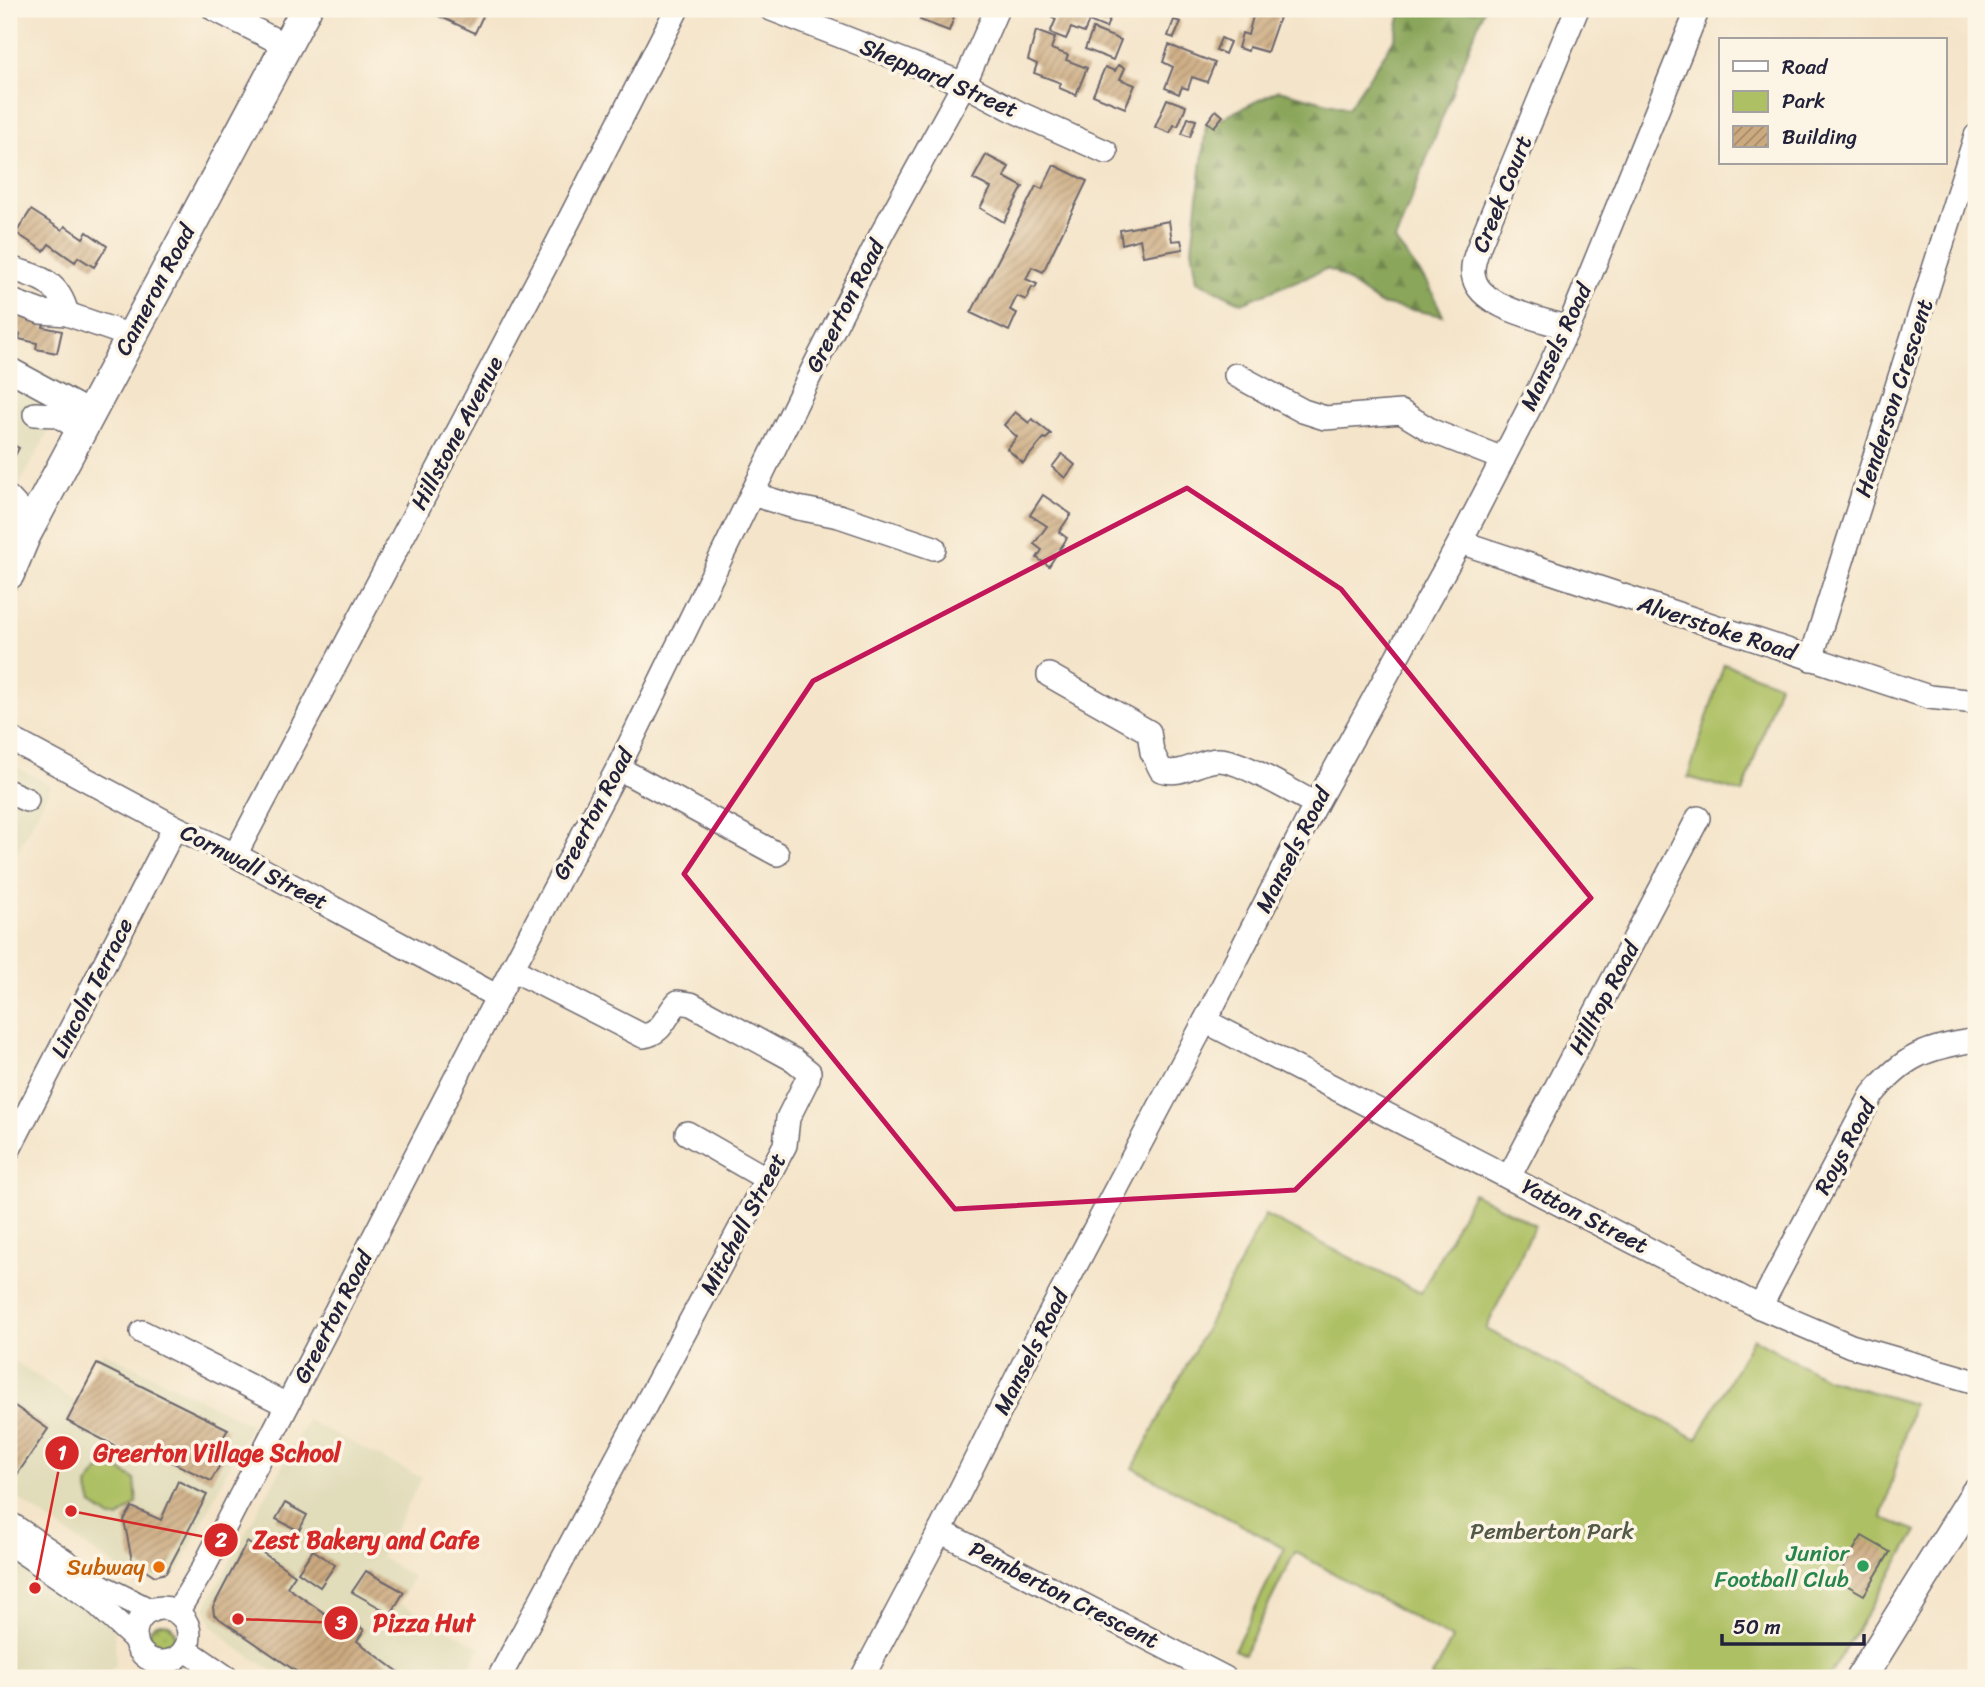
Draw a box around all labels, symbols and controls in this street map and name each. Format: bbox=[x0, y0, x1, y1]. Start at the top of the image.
street label: Sheppard Street bbox=[853, 26, 1025, 130]
legend bbox=[1719, 38, 1946, 164]
text: Road bbox=[1782, 48, 1829, 86]
text: Park bbox=[1782, 82, 1825, 120]
text: Building bbox=[1782, 118, 1858, 156]
street label: Creek Court bbox=[1460, 129, 1544, 259]
street label: Cameron Road bbox=[103, 215, 208, 363]
street label: Greerton Road bbox=[794, 230, 897, 380]
street label: Mansels Road bbox=[1508, 274, 1604, 418]
street label: Henderson Crescent bbox=[1843, 294, 1945, 502]
street label: Hillstone Avenue bbox=[399, 348, 515, 518]
street label: Alverstoke Road bbox=[1631, 583, 1803, 673]
street label: Greerton Road bbox=[541, 739, 646, 888]
street label: Mansels Road bbox=[1244, 778, 1343, 920]
street label: Cornwall Street bbox=[173, 812, 335, 922]
street label: Lincoln Terrace bbox=[39, 910, 145, 1065]
street label: Hilltop Road bbox=[1557, 932, 1652, 1062]
street label: Roys Road bbox=[1803, 1090, 1888, 1202]
street label: Mitchell Street bbox=[688, 1145, 798, 1303]
street label: Yatton Street bbox=[1514, 1166, 1656, 1266]
street label: Greerton Road bbox=[282, 1241, 385, 1391]
street label: Mansels Road bbox=[982, 1280, 1081, 1422]
callout: Greerton Village School bbox=[44, 1430, 355, 1475]
text: Greerton Village School bbox=[93, 1432, 342, 1474]
text: 1 bbox=[57, 1434, 67, 1472]
park label: Pemberton Park bbox=[1470, 1511, 1635, 1552]
callout: Zest Bakery and Cafe bbox=[203, 1517, 494, 1562]
text: Zest Bakery and Cafe bbox=[252, 1519, 480, 1561]
text: 2 bbox=[214, 1521, 227, 1559]
street label: Pemberton Crescent bbox=[962, 1529, 1166, 1661]
place label: Junior Football Club bbox=[1715, 1533, 1851, 1600]
place label: Subway bbox=[66, 1547, 145, 1588]
marker: Junior Football Club bbox=[1855, 1558, 1871, 1574]
marker: Subway bbox=[151, 1559, 167, 1575]
callout: Pizza Hut bbox=[323, 1600, 489, 1645]
text: Pizza Hut bbox=[373, 1602, 476, 1644]
scale bar bbox=[1722, 1603, 1864, 1647]
text: 3 bbox=[334, 1604, 347, 1642]
text: 50 m bbox=[1733, 1608, 1781, 1646]

